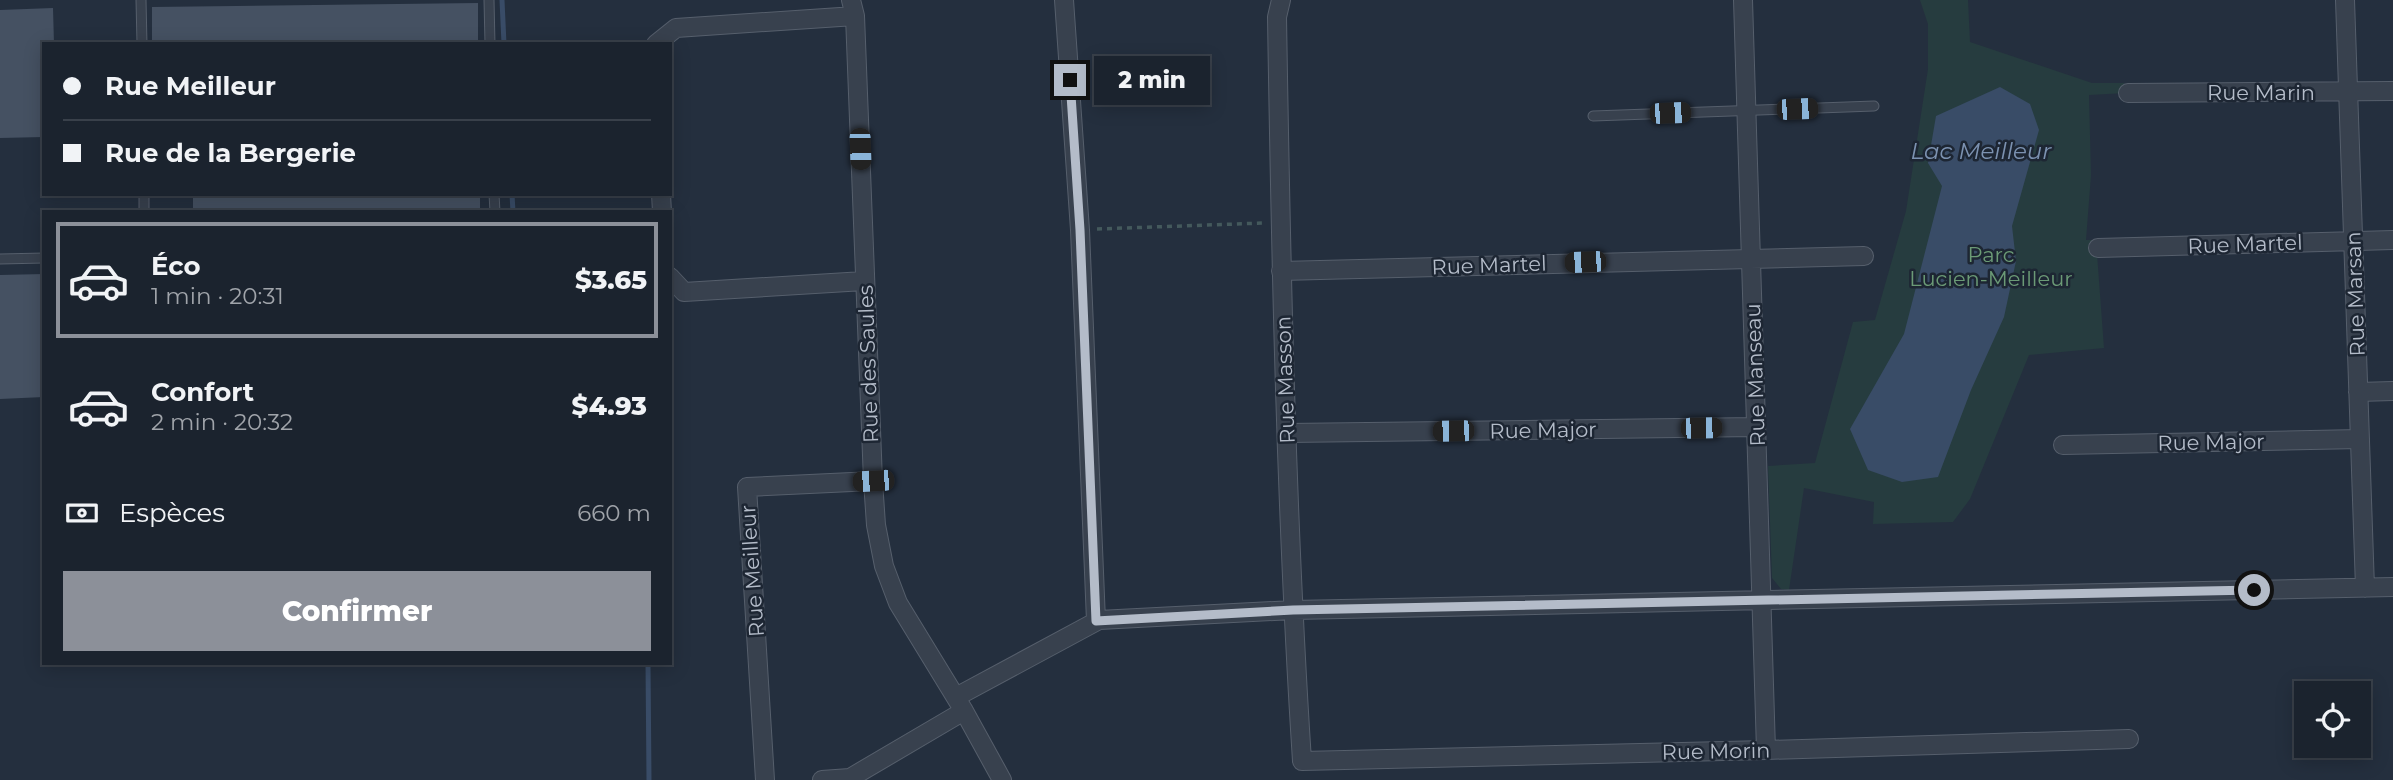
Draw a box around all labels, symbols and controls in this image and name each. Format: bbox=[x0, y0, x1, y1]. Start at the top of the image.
callout: 2 min bbox=[1094, 56, 1210, 104]
route end bbox=[1054, 64, 1086, 96]
text: 2 min bbox=[1118, 66, 1186, 94]
text: Rue Meilleur bbox=[105, 70, 276, 102]
street label: Rue Marin bbox=[2207, 80, 2315, 105]
car bbox=[1776, 98, 1819, 120]
car bbox=[1649, 102, 1692, 124]
car bbox=[849, 128, 872, 170]
text: Rue de la Bergerie bbox=[105, 137, 356, 169]
water label: Lac Meilleur bbox=[1911, 137, 2052, 165]
street label: Rue Martel bbox=[2187, 229, 2303, 259]
street label: Rue Marsan bbox=[2340, 231, 2370, 357]
park label: Parc Lucien-Meilleur bbox=[1909, 242, 2073, 291]
icon: car bbox=[67, 249, 130, 312]
text: Éco bbox=[151, 250, 201, 282]
street label: Rue Martel bbox=[1431, 250, 1547, 280]
car bbox=[1564, 251, 1607, 273]
text: $3.65 bbox=[575, 264, 647, 296]
text: 1 min · 20:31 bbox=[151, 282, 284, 310]
street label: Rue des Saules bbox=[853, 285, 883, 443]
street label: Rue Manseau bbox=[1740, 303, 1770, 447]
street label: Rue Masson bbox=[1270, 316, 1300, 444]
icon: car bbox=[67, 375, 130, 438]
text: Confort bbox=[151, 376, 254, 408]
text: $4.93 bbox=[572, 390, 647, 422]
text: 2 min · 20:32 bbox=[151, 408, 293, 436]
street label: Rue Major bbox=[1489, 417, 1597, 443]
car bbox=[1680, 417, 1723, 439]
car bbox=[1432, 420, 1475, 442]
street label: Rue Major bbox=[2157, 429, 2265, 455]
car bbox=[852, 469, 895, 493]
icon: cash bbox=[63, 494, 101, 532]
text: Espèces bbox=[119, 497, 225, 529]
text: 660 m bbox=[577, 499, 651, 527]
street label: Rue Meilleur bbox=[735, 504, 769, 638]
button: Confirmer bbox=[63, 571, 651, 651]
route start bbox=[2238, 574, 2270, 606]
map controls bbox=[2294, 681, 2371, 758]
button: locate bbox=[2294, 681, 2371, 758]
street label: Rue Morin bbox=[1661, 738, 1771, 764]

